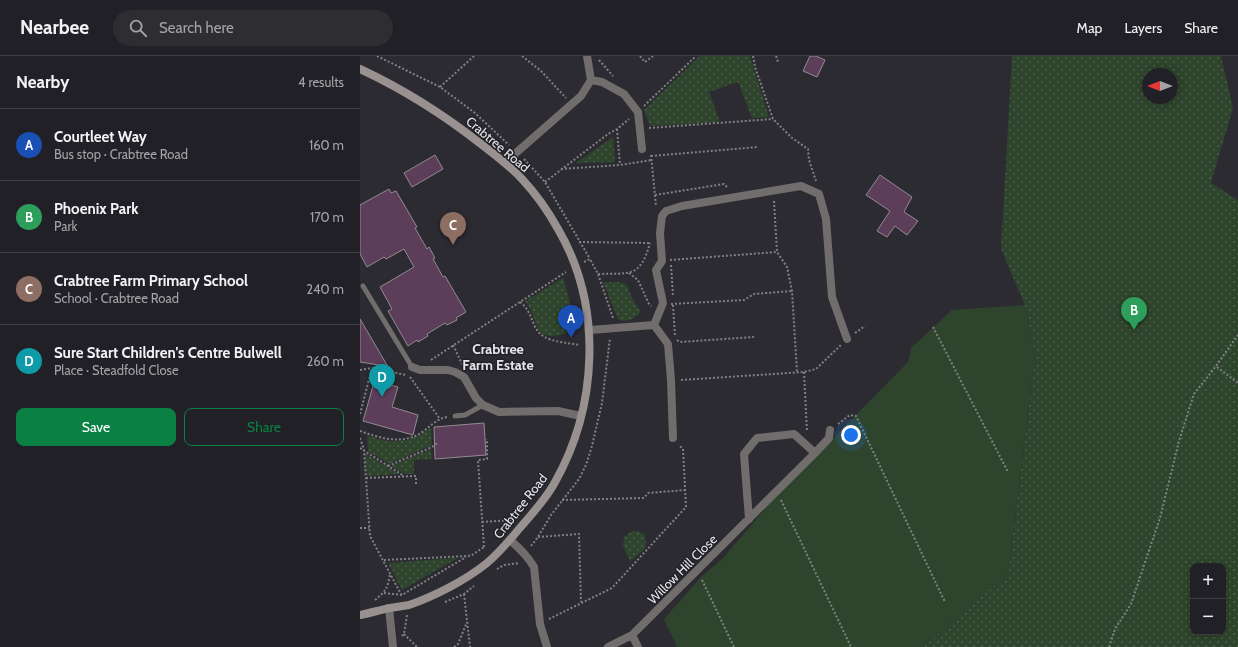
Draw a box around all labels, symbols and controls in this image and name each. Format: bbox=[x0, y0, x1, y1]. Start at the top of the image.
search box bbox=[113, 10, 393, 46]
text: Nearbee bbox=[20, 16, 89, 39]
icon: search bbox=[127, 17, 149, 39]
text: Search here bbox=[159, 19, 234, 37]
text: Map bbox=[1077, 19, 1102, 37]
text: Layers bbox=[1124, 19, 1162, 37]
text: Share bbox=[1184, 19, 1218, 37]
north arrow bbox=[1142, 68, 1178, 104]
text: Nearby bbox=[16, 72, 69, 92]
text: 4 results bbox=[298, 74, 344, 90]
street label: Crabtree Road bbox=[463, 113, 533, 175]
text: Courtleet Way bbox=[54, 128, 147, 146]
text: A bbox=[25, 137, 33, 153]
text: 160 m bbox=[309, 137, 344, 153]
text: Bus stop · Crabtree Road bbox=[54, 146, 188, 162]
text: Phoenix Park bbox=[54, 200, 138, 218]
text: B bbox=[25, 209, 33, 225]
text: 170 m bbox=[310, 209, 344, 225]
pin: C bbox=[440, 212, 466, 245]
text: Park bbox=[54, 218, 77, 234]
text: Crabtree Farm Primary School bbox=[54, 272, 248, 290]
text: C bbox=[25, 281, 33, 297]
text: 240 m bbox=[306, 281, 344, 297]
text: School · Crabtree Road bbox=[54, 290, 179, 306]
pin: B bbox=[1121, 297, 1147, 330]
pin: A bbox=[558, 305, 584, 338]
district label: Crabtree Farm Estate bbox=[462, 340, 534, 374]
text: Sure Start Children's Centre Bulwell bbox=[54, 344, 282, 362]
text: D bbox=[24, 353, 34, 369]
text: 260 m bbox=[306, 353, 344, 369]
text: Place · Steadfold Close bbox=[54, 362, 179, 378]
pin: D bbox=[369, 364, 395, 397]
button: Save bbox=[16, 408, 176, 446]
button: Share bbox=[184, 408, 344, 446]
your location bbox=[841, 425, 861, 445]
street label: Crabtree Road bbox=[490, 470, 550, 542]
street label: Willow Hill Close bbox=[644, 531, 720, 607]
map controls bbox=[1190, 563, 1226, 635]
button: + bbox=[1190, 563, 1226, 599]
button: − bbox=[1190, 599, 1226, 635]

